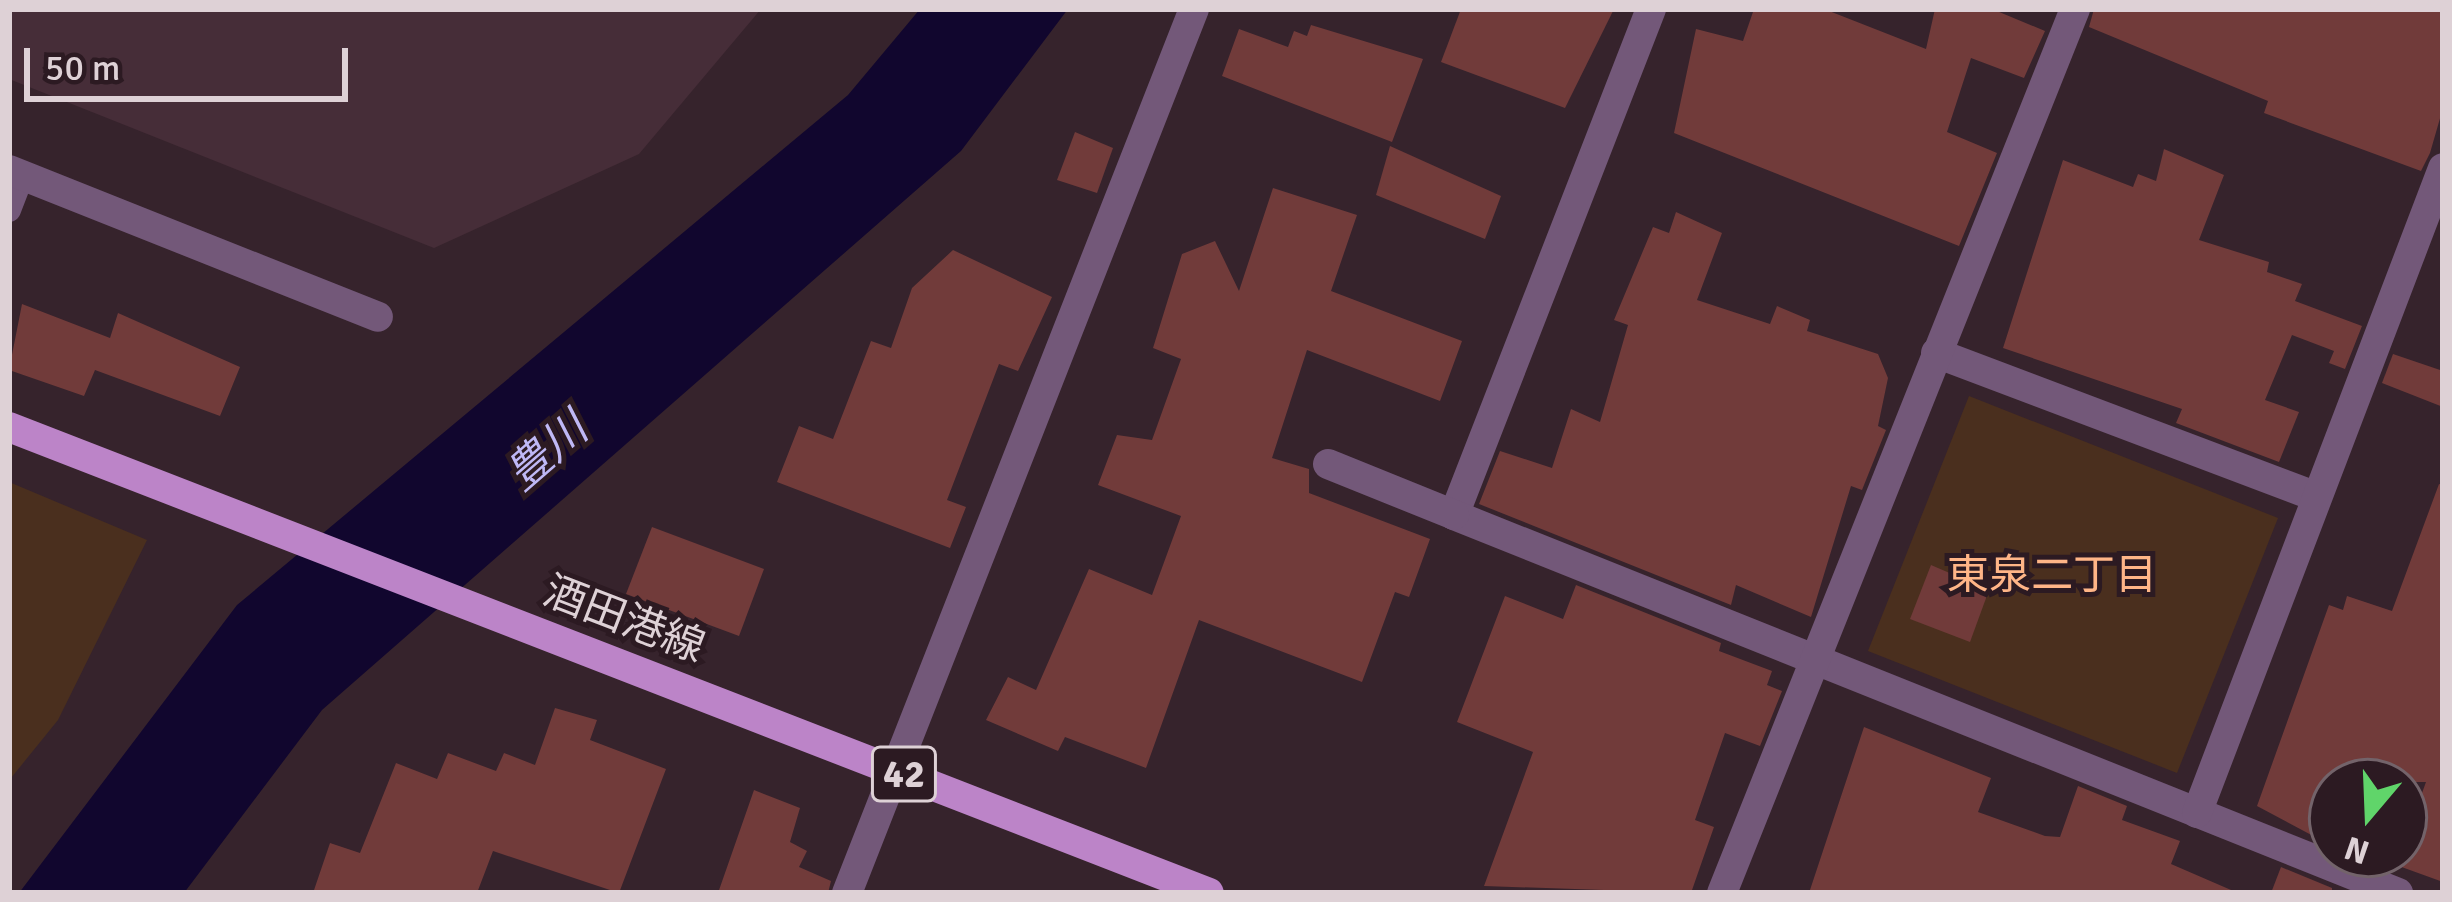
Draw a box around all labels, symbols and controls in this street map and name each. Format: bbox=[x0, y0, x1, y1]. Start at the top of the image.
scale bar bbox=[30, 24, 354, 98]
text: 50 m bbox=[45, 46, 121, 91]
water label: 豊川 bbox=[495, 402, 599, 502]
park label: 東泉二丁目 bbox=[1947, 551, 2157, 601]
street label: 酒田港線 bbox=[537, 566, 711, 674]
road number: 42 bbox=[868, 741, 940, 807]
north arrow bbox=[2308, 758, 2428, 878]
text: N bbox=[2340, 827, 2375, 873]

